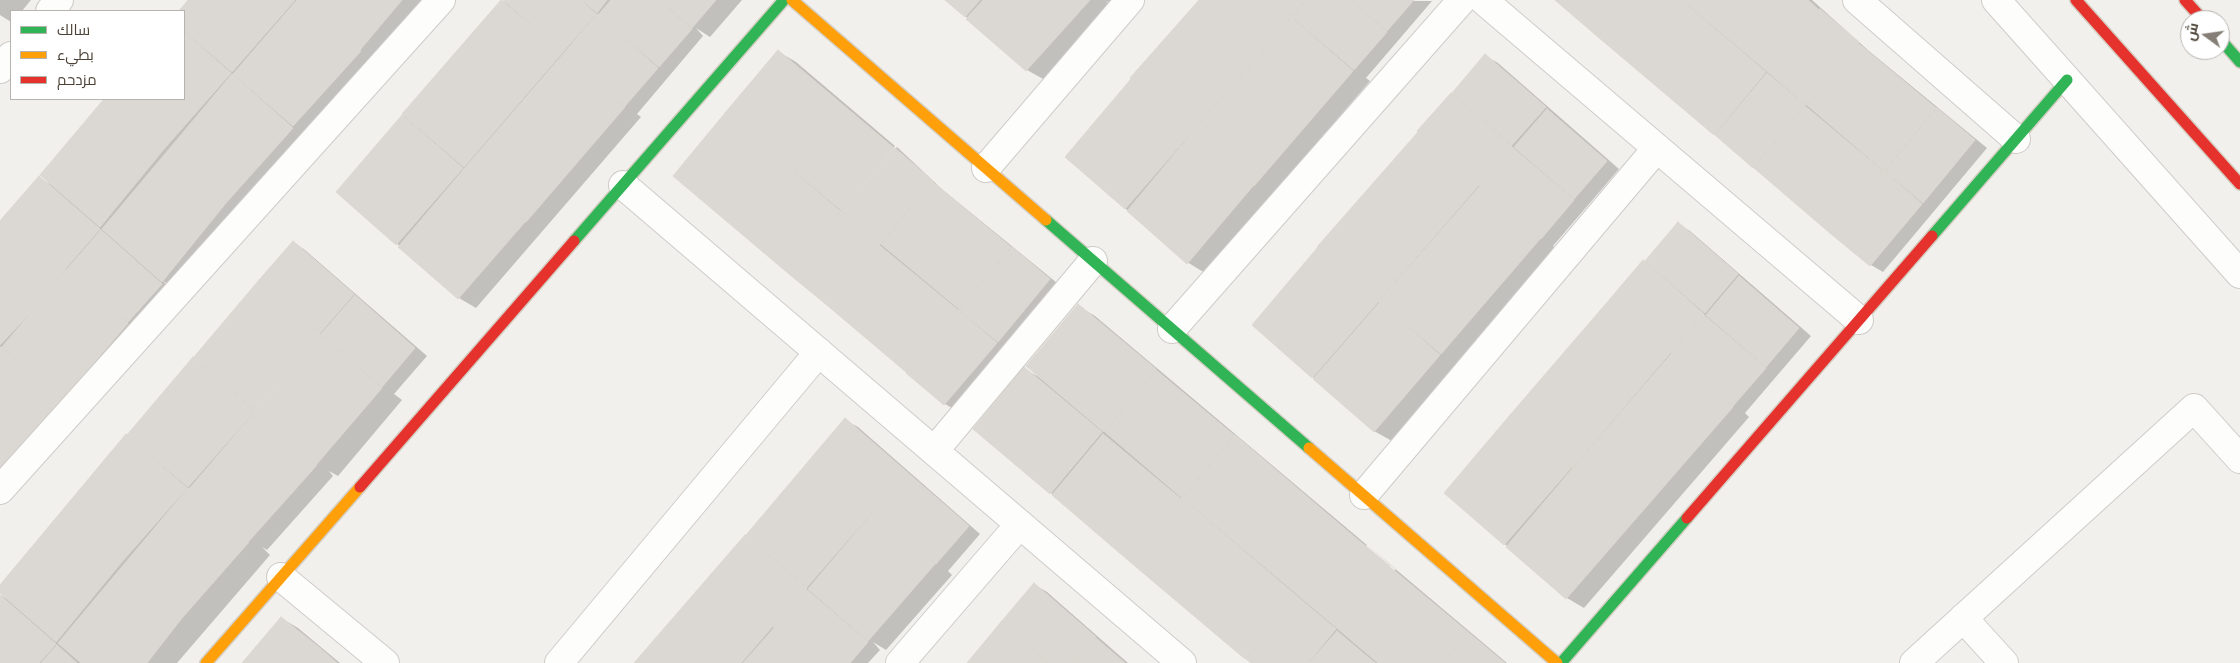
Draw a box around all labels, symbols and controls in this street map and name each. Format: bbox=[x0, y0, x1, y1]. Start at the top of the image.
legend bbox=[10, 10, 185, 100]
north arrow bbox=[2180, 10, 2230, 60]
text: سالك bbox=[57, 21, 90, 39]
text: ش bbox=[2181, 21, 2201, 42]
text: بطيء bbox=[57, 46, 94, 64]
text: مزدحم bbox=[57, 71, 97, 89]

